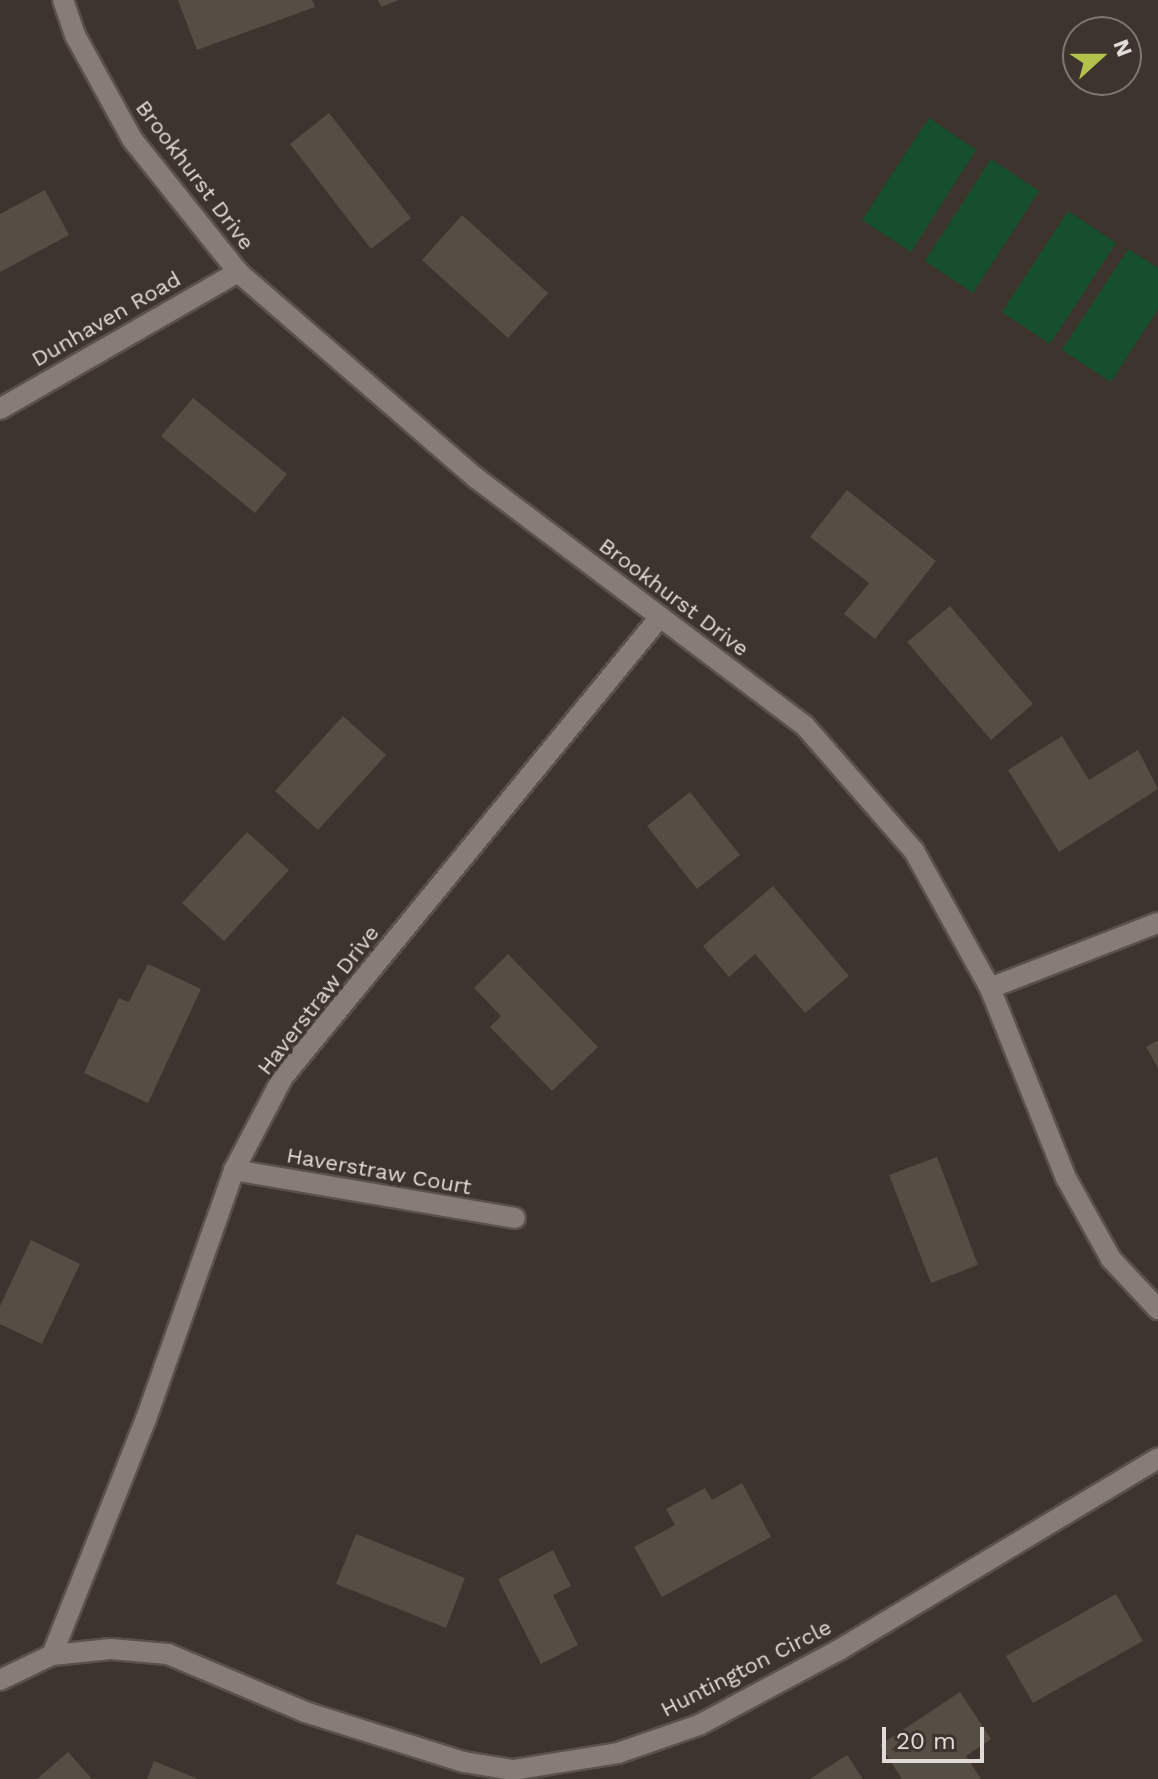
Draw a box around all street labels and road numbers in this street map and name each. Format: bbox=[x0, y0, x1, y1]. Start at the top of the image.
street label: Brookhurst Drive bbox=[130, 95, 260, 255]
street label: Dunhaven Road bbox=[27, 266, 185, 372]
street label: Brookhurst Drive bbox=[594, 532, 754, 662]
street label: Haverstraw Drive bbox=[251, 920, 385, 1080]
street label: Haverstraw Court bbox=[284, 1142, 474, 1200]
street label: Huntington Circle bbox=[656, 1614, 836, 1722]

